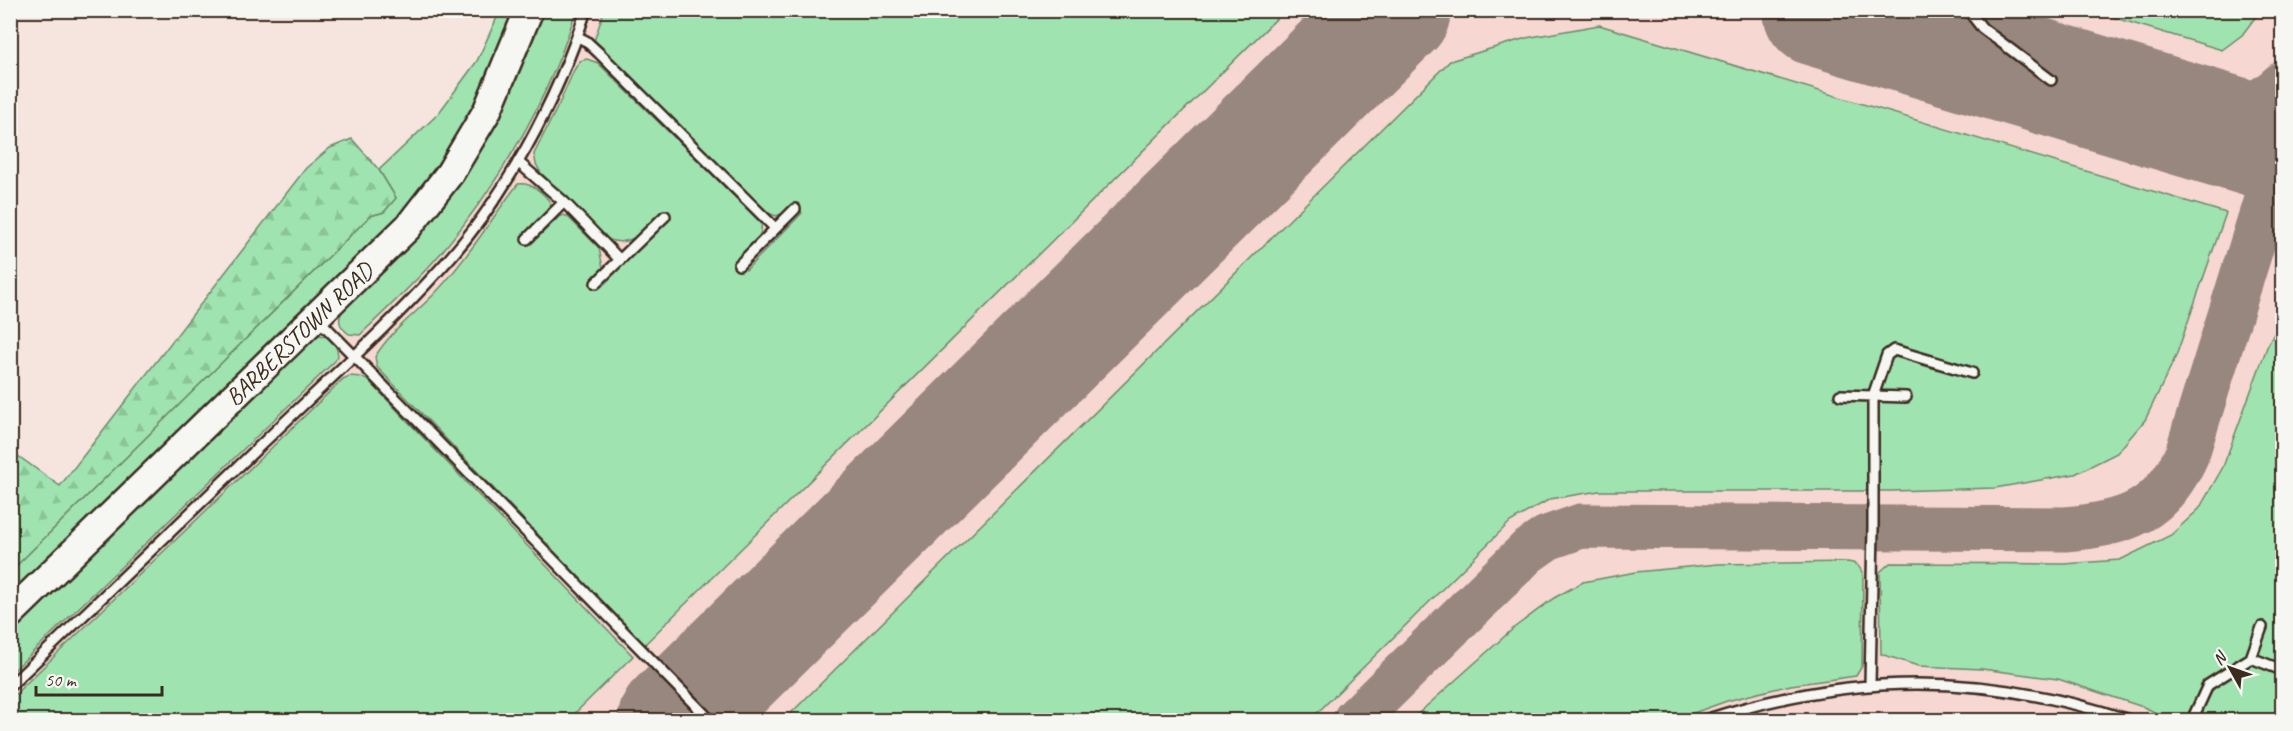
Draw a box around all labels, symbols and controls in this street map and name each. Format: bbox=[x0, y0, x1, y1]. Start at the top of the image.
street label: BARBERSTOWN ROAD bbox=[219, 254, 381, 412]
north arrow bbox=[2200, 638, 2260, 698]
text: N bbox=[2208, 646, 2232, 669]
scale bar bbox=[36, 659, 162, 697]
text: 50 m bbox=[45, 669, 78, 691]

